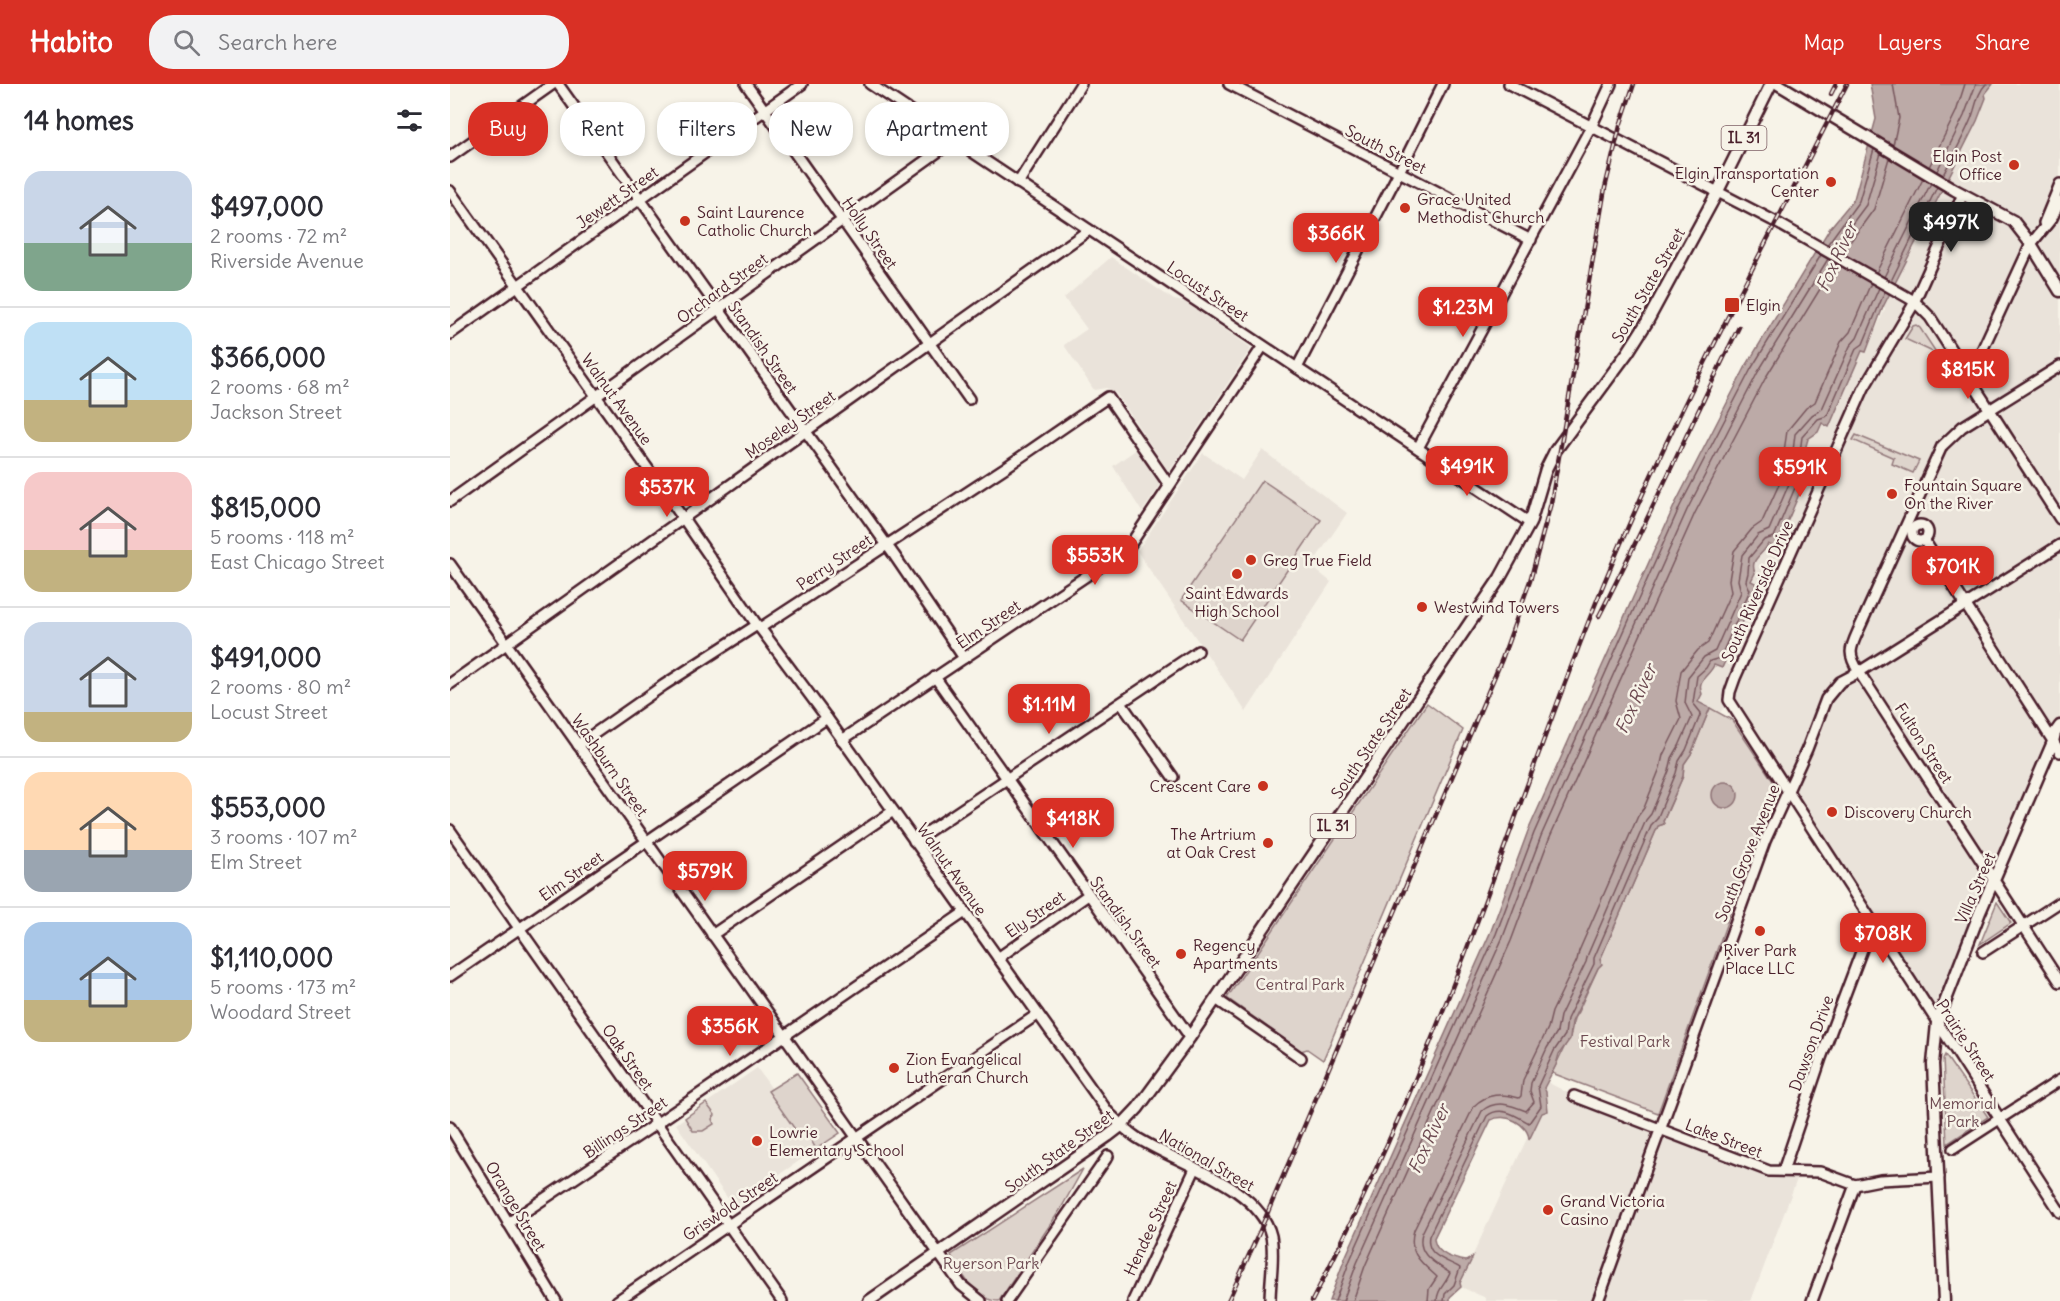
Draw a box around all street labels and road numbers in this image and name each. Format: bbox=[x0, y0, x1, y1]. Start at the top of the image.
street label: South Street bbox=[1342, 120, 1430, 178]
road number: IL 31 bbox=[1722, 126, 1766, 150]
street label: Jewett Street bbox=[572, 161, 662, 233]
street label: Holly Street bbox=[838, 193, 902, 273]
street label: South State Street bbox=[1607, 224, 1689, 346]
street label: Orchard Street bbox=[673, 248, 772, 328]
street label: Locust Street bbox=[1163, 256, 1253, 326]
street label: Standish Street bbox=[724, 297, 803, 398]
street label: Walnut Avenue bbox=[577, 349, 657, 449]
street label: Moseley Street bbox=[741, 385, 839, 462]
street label: South Riverside Drive bbox=[1717, 517, 1797, 665]
street label: Perry Street bbox=[793, 529, 876, 594]
street label: Elm Street bbox=[952, 595, 1025, 653]
street label: South State Street bbox=[1327, 683, 1416, 802]
street label: Fulton Street bbox=[1891, 699, 1958, 787]
street label: Washburn Street bbox=[567, 710, 653, 820]
street label: South Grove Avenue bbox=[1710, 781, 1784, 925]
road number: IL 31 bbox=[1310, 814, 1356, 838]
street label: Walnut Avenue bbox=[913, 819, 991, 919]
street label: Elm Street bbox=[535, 846, 607, 905]
street label: Villa Street bbox=[1950, 848, 2000, 927]
street label: Standish Street bbox=[1086, 872, 1166, 972]
street label: Ely Street bbox=[1001, 886, 1069, 942]
street label: Dawson Drive bbox=[1784, 992, 1838, 1094]
street label: Prairie Street bbox=[1932, 995, 2000, 1085]
street label: Oak Street bbox=[598, 1020, 658, 1094]
street label: Billings Street bbox=[579, 1091, 671, 1162]
street label: South State Street bbox=[1001, 1105, 1118, 1197]
street label: Lake Street bbox=[1683, 1114, 1766, 1162]
street label: National Street bbox=[1156, 1125, 1259, 1196]
street label: Orange Street bbox=[481, 1157, 551, 1255]
street label: Griswold Street bbox=[679, 1167, 782, 1245]
street label: Hendee Street bbox=[1119, 1177, 1181, 1279]

